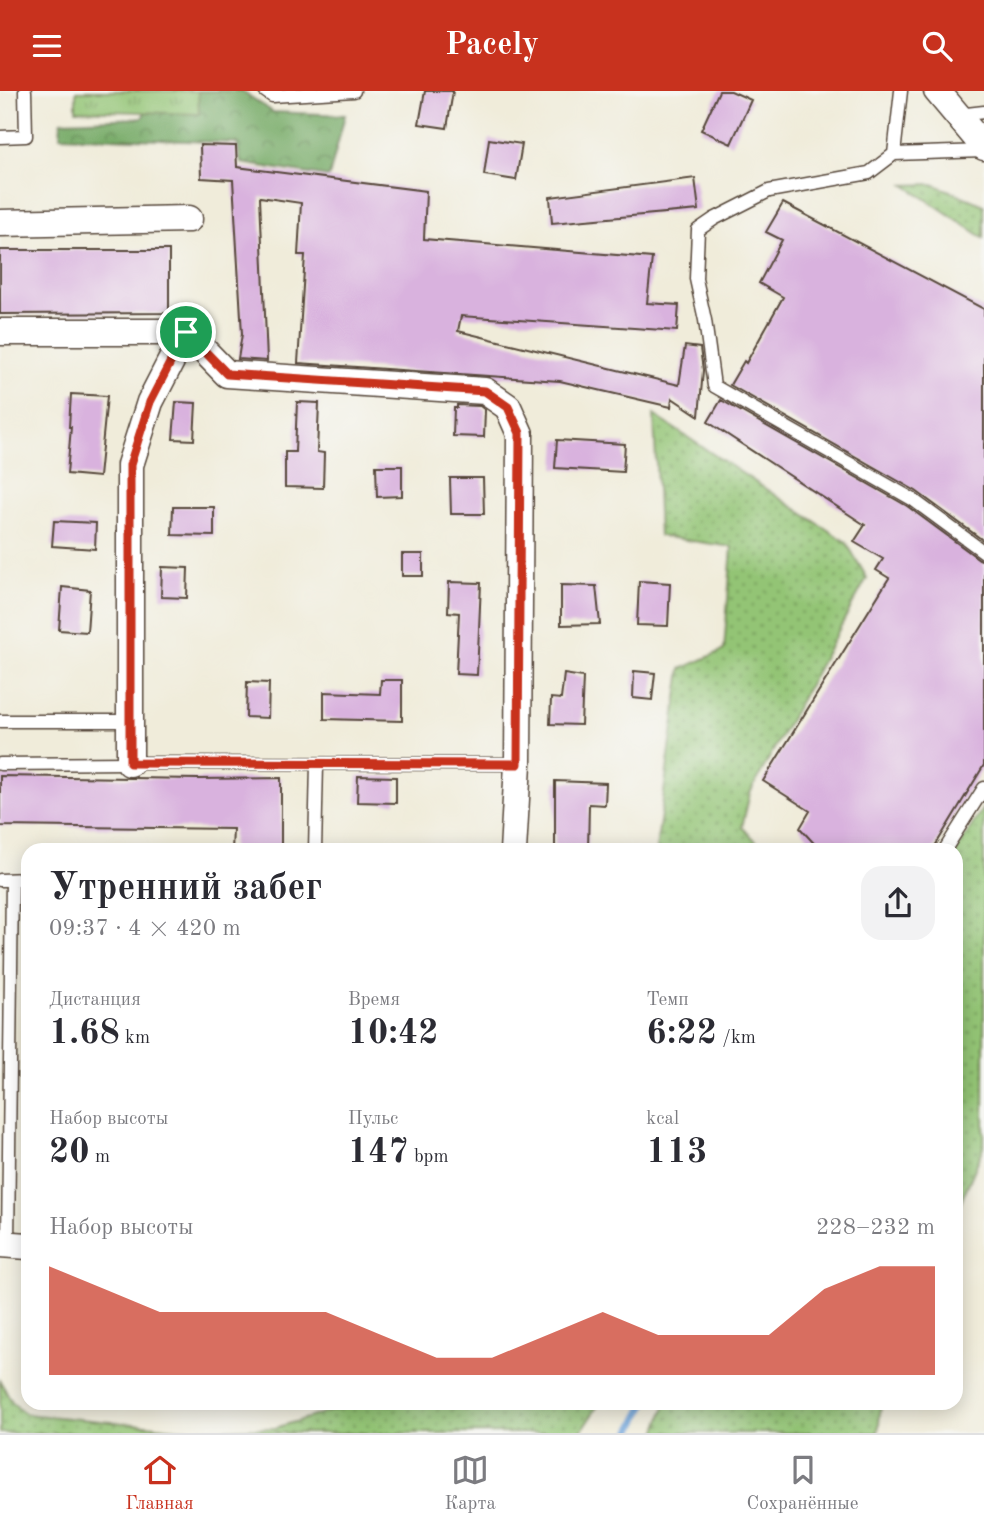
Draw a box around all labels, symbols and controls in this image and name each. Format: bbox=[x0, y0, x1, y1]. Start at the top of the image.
icon: menu bbox=[28, 27, 66, 65]
icon: search bbox=[918, 27, 956, 65]
text: Pacely bbox=[445, 30, 539, 62]
pin bbox=[156, 302, 216, 362]
icon: arrive bbox=[167, 313, 205, 351]
button: share bbox=[861, 866, 935, 940]
text: Утренний забег bbox=[49, 870, 322, 908]
text: 09:37 · 4 × 420 m bbox=[49, 917, 241, 940]
text: Дистанция bbox=[49, 991, 141, 1010]
text: Время bbox=[348, 991, 400, 1010]
text: Темп bbox=[646, 991, 689, 1010]
text: 1.68 bbox=[49, 1016, 120, 1051]
text: 10:42 bbox=[348, 1016, 439, 1051]
text: 6:22 bbox=[646, 1016, 717, 1051]
text: km bbox=[120, 1029, 150, 1048]
text: /km bbox=[717, 1029, 756, 1048]
text: Набор высоты bbox=[49, 1110, 168, 1129]
text: Пульс bbox=[348, 1110, 398, 1129]
text: kcal bbox=[646, 1110, 679, 1129]
text: 20 bbox=[49, 1135, 90, 1170]
text: 147 bbox=[348, 1135, 409, 1170]
text: 113 bbox=[646, 1135, 707, 1170]
text: m bbox=[90, 1148, 110, 1167]
text: bpm bbox=[409, 1148, 449, 1167]
text: Набор высоты bbox=[49, 1216, 193, 1239]
text: 228–232 m bbox=[816, 1216, 935, 1239]
tab: Главная bbox=[125, 1451, 194, 1516]
tab: Карта bbox=[444, 1451, 496, 1516]
tab: Сохранённые bbox=[747, 1451, 859, 1516]

